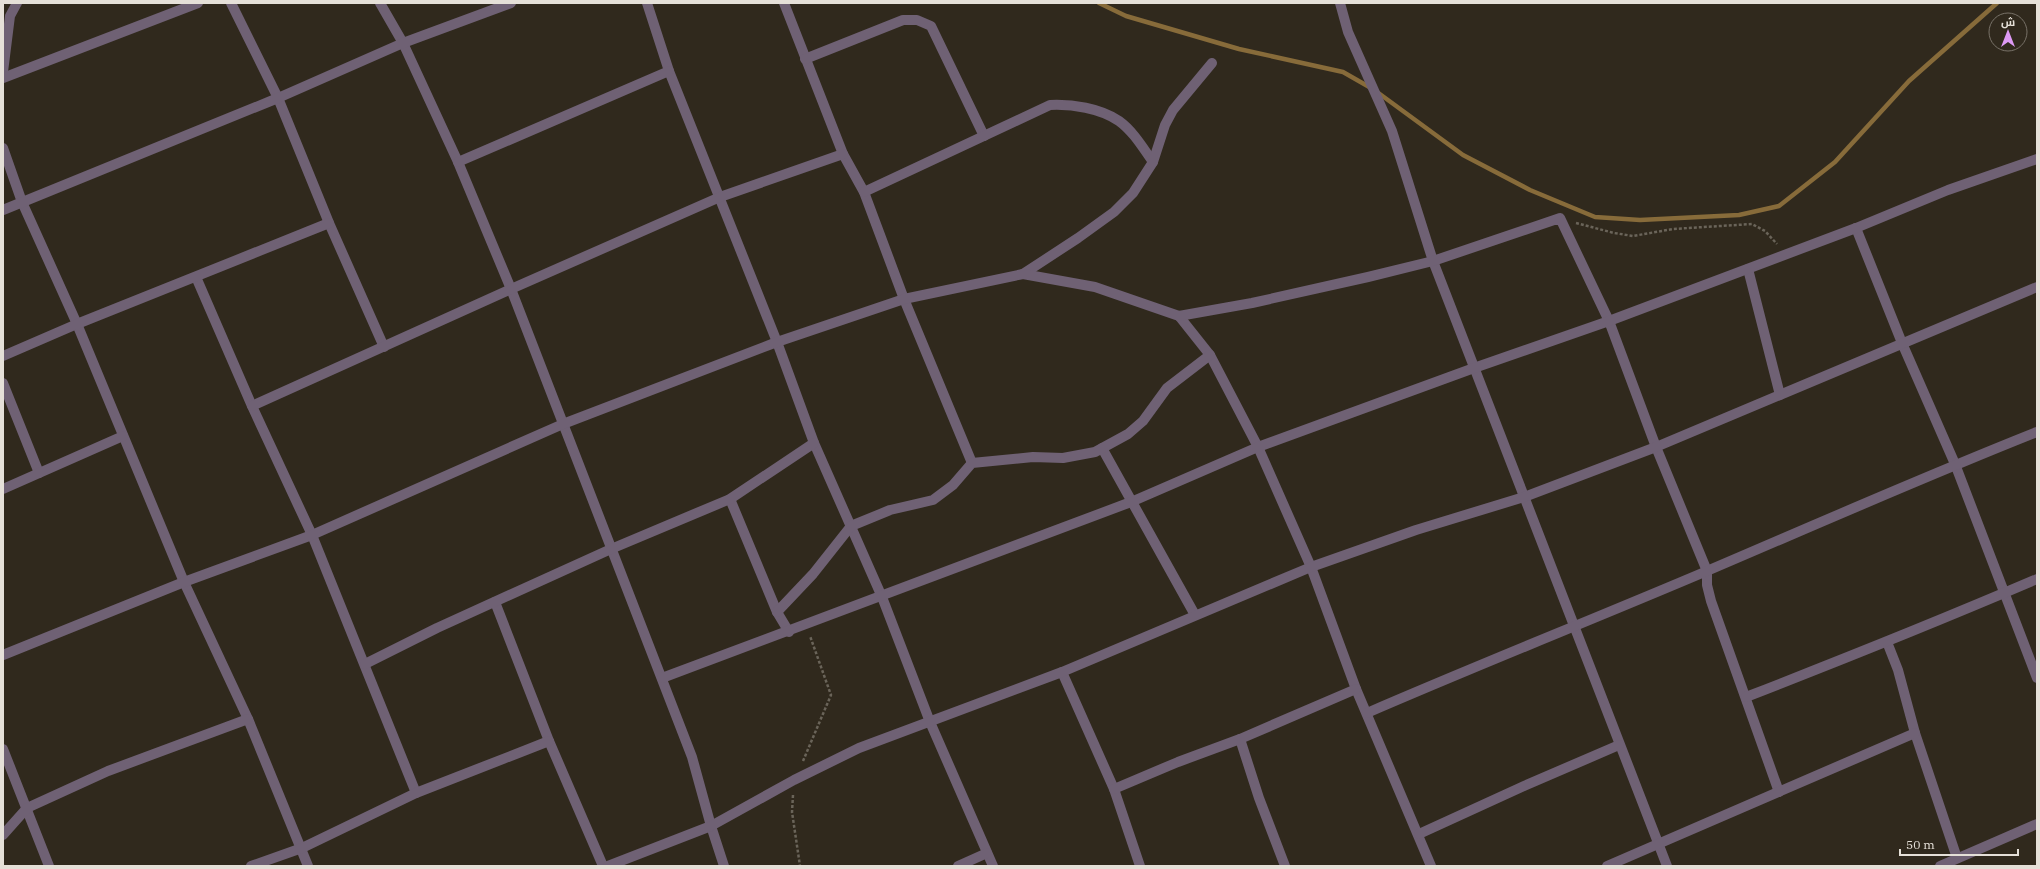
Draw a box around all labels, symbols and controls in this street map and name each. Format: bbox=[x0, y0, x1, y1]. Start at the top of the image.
north arrow bbox=[1988, 12, 2028, 52]
text: ش bbox=[2001, 15, 2015, 29]
scale bar bbox=[1900, 831, 2018, 857]
text: 50 m bbox=[1906, 837, 1935, 852]

